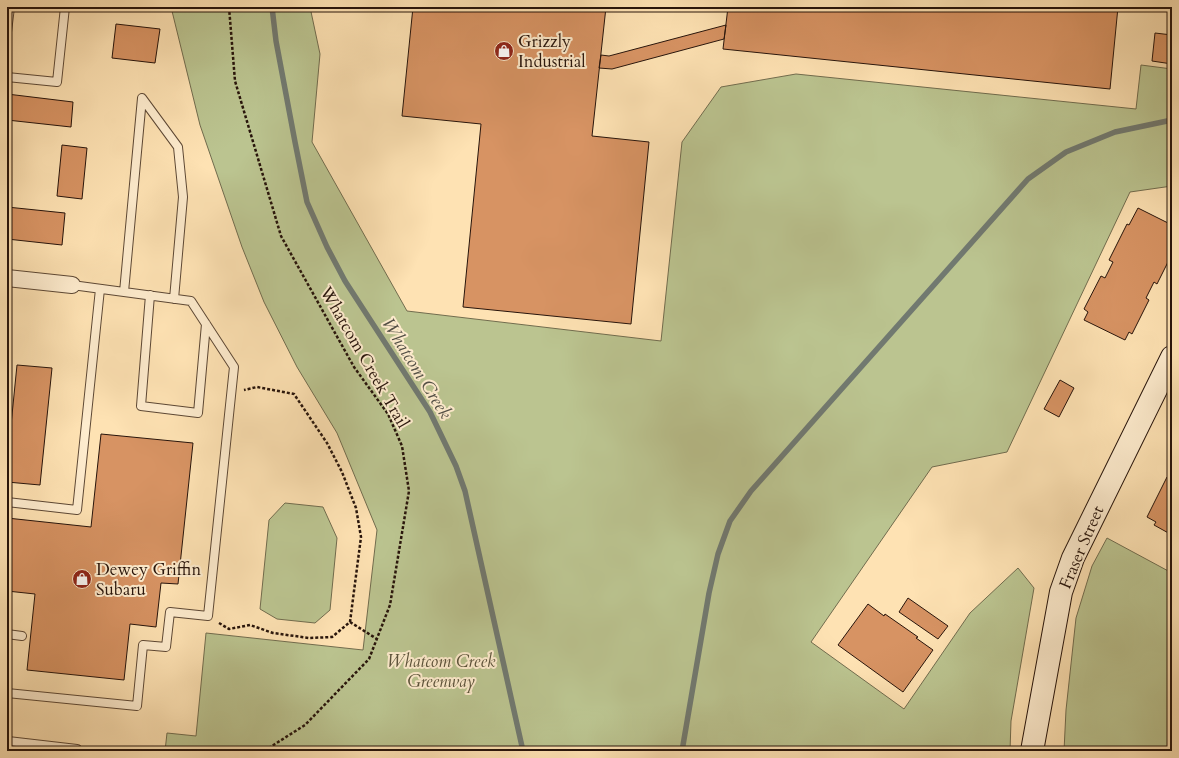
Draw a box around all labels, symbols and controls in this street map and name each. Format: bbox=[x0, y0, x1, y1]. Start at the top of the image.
place label: Grizzly Industrial bbox=[518, 30, 586, 73]
shop icon: Grizzly Industrial bbox=[493, 40, 515, 62]
street label: Whatcom Creek Trail bbox=[314, 281, 415, 433]
water label: Whatcom Creek bbox=[375, 313, 458, 424]
street label: Fraser Street bbox=[1054, 501, 1110, 592]
place label: Dewey Griffin Subaru bbox=[96, 558, 202, 601]
shop icon: Dewey Griffin Subaru bbox=[71, 568, 93, 590]
park label: Whatcom Creek Greenway bbox=[387, 650, 496, 693]

